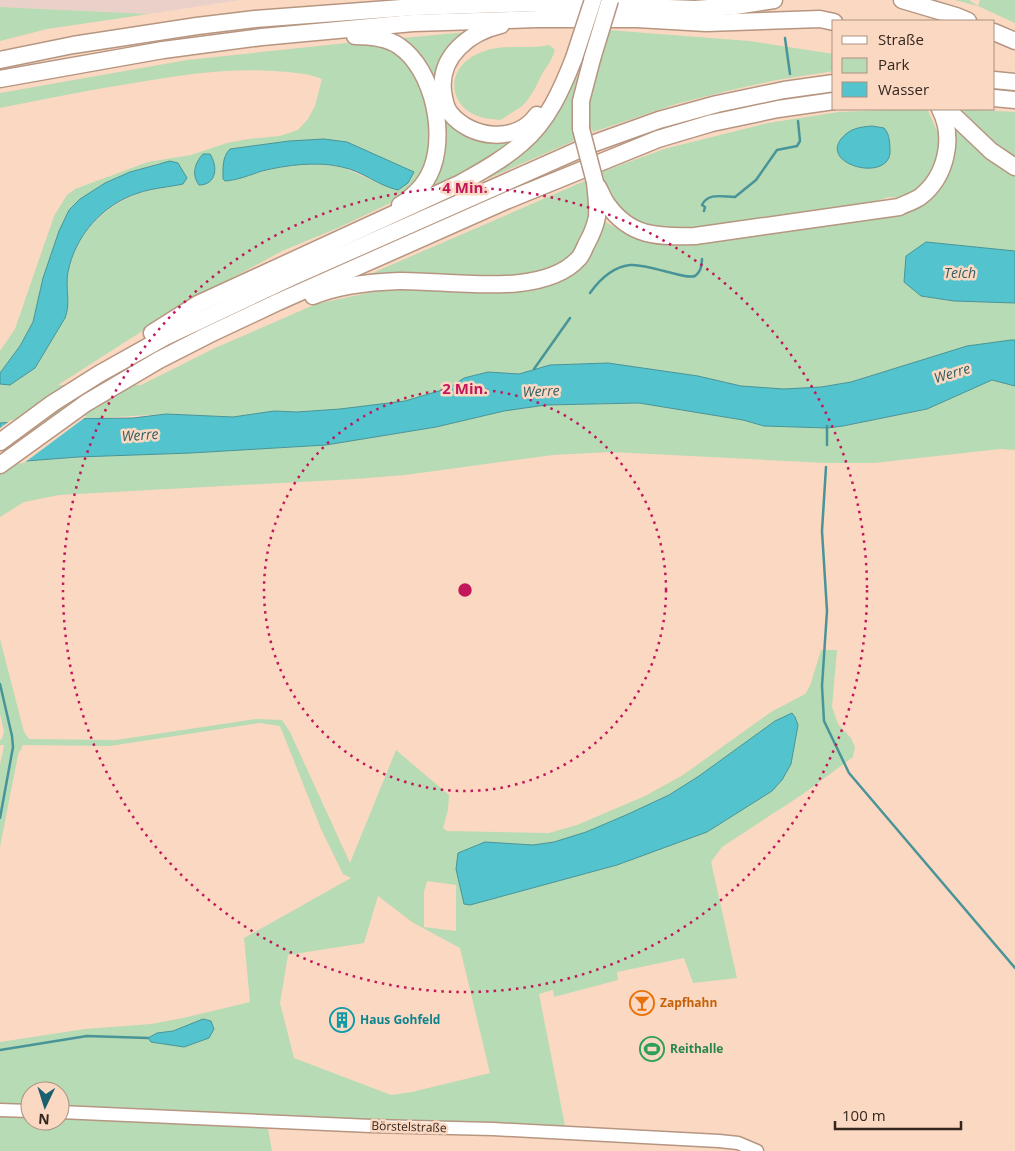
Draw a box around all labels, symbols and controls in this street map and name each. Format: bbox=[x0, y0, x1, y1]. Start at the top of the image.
legend bbox=[832, 20, 995, 110]
text: Straße bbox=[878, 29, 924, 49]
text: Park bbox=[878, 54, 909, 74]
text: Wasser bbox=[878, 79, 929, 99]
text: 4 Min. bbox=[442, 177, 488, 197]
water label: Teich bbox=[944, 263, 976, 282]
water label: Werre bbox=[931, 358, 972, 387]
text: 2 Min. bbox=[442, 378, 488, 398]
water label: Werre bbox=[522, 380, 560, 401]
water label: Werre bbox=[121, 424, 159, 445]
centre of rings bbox=[456, 581, 474, 599]
bar icon: Zapfhahn bbox=[629, 990, 655, 1016]
place label: Zapfhahn bbox=[660, 994, 717, 1011]
building icon: Haus Gohfeld bbox=[329, 1007, 355, 1033]
place label: Haus Gohfeld bbox=[360, 1011, 440, 1028]
sports icon: Reithalle bbox=[639, 1036, 665, 1062]
place label: Reithalle bbox=[670, 1040, 723, 1057]
north arrow bbox=[20, 1081, 70, 1131]
scale bar bbox=[835, 1098, 961, 1130]
text: 100 m bbox=[842, 1105, 886, 1125]
text: N bbox=[38, 1110, 50, 1129]
street label: Börstelstraße bbox=[371, 1117, 447, 1136]

